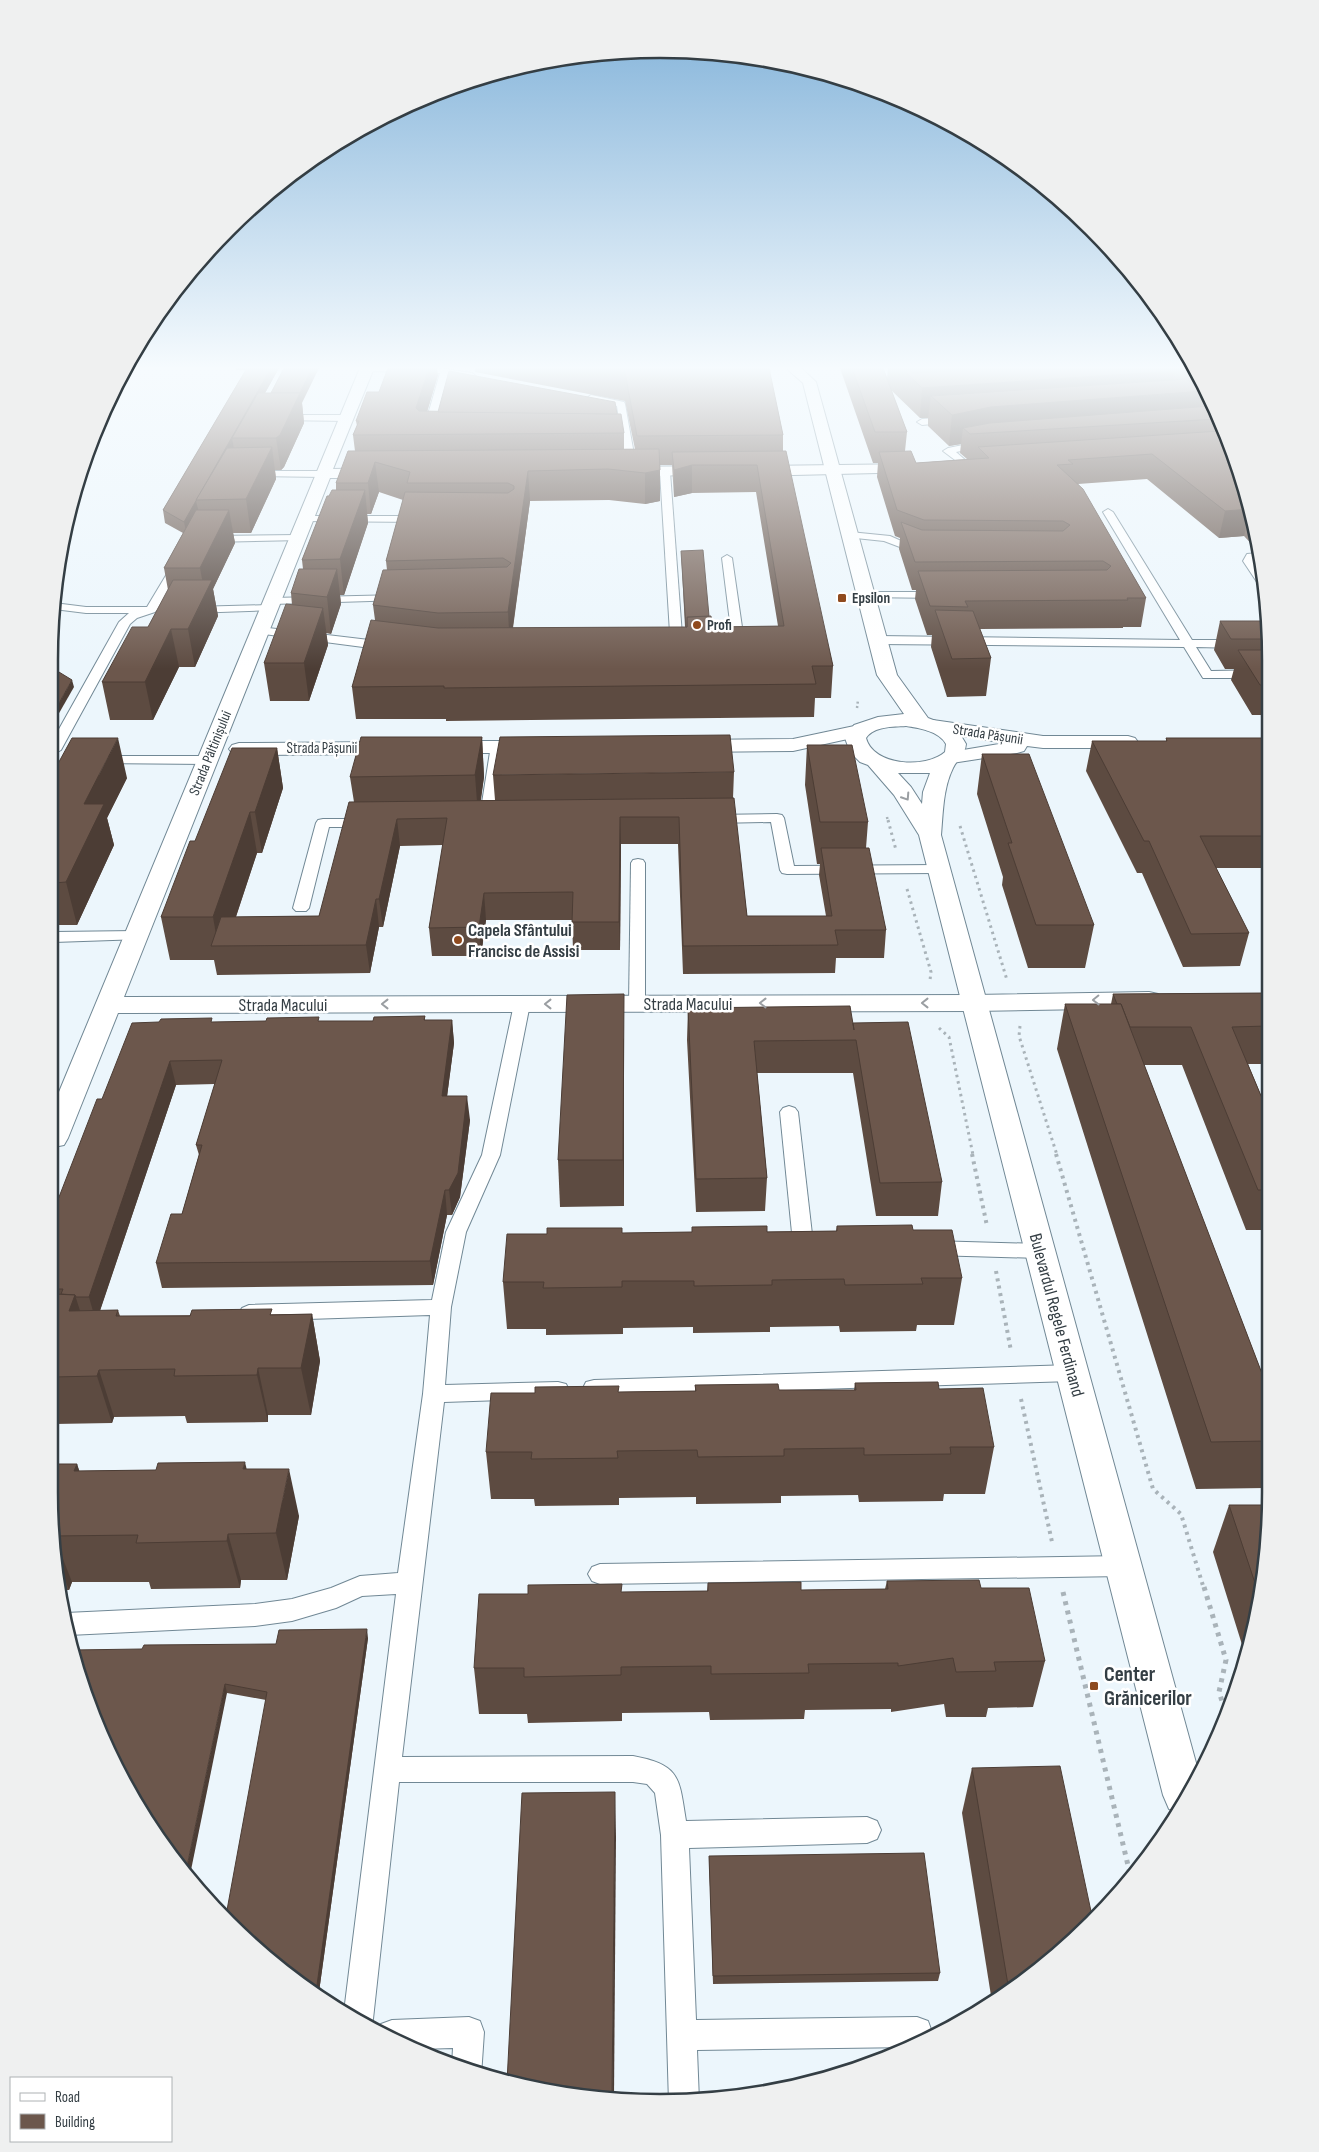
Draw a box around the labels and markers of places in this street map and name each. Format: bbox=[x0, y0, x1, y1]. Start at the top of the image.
place label: Epsilon bbox=[852, 589, 890, 608]
marker: Epsilon bbox=[836, 592, 848, 604]
place label: Profi bbox=[707, 616, 732, 635]
marker: Profi bbox=[691, 619, 703, 631]
place label: Capela Sfântului Francisc de Assisi bbox=[468, 920, 579, 962]
marker: Capela Sfântului Francisc de Assisi bbox=[452, 934, 464, 946]
place label: Center Grănicerilor bbox=[1104, 1662, 1192, 1711]
marker: Center Grănicerilor bbox=[1088, 1680, 1100, 1692]

